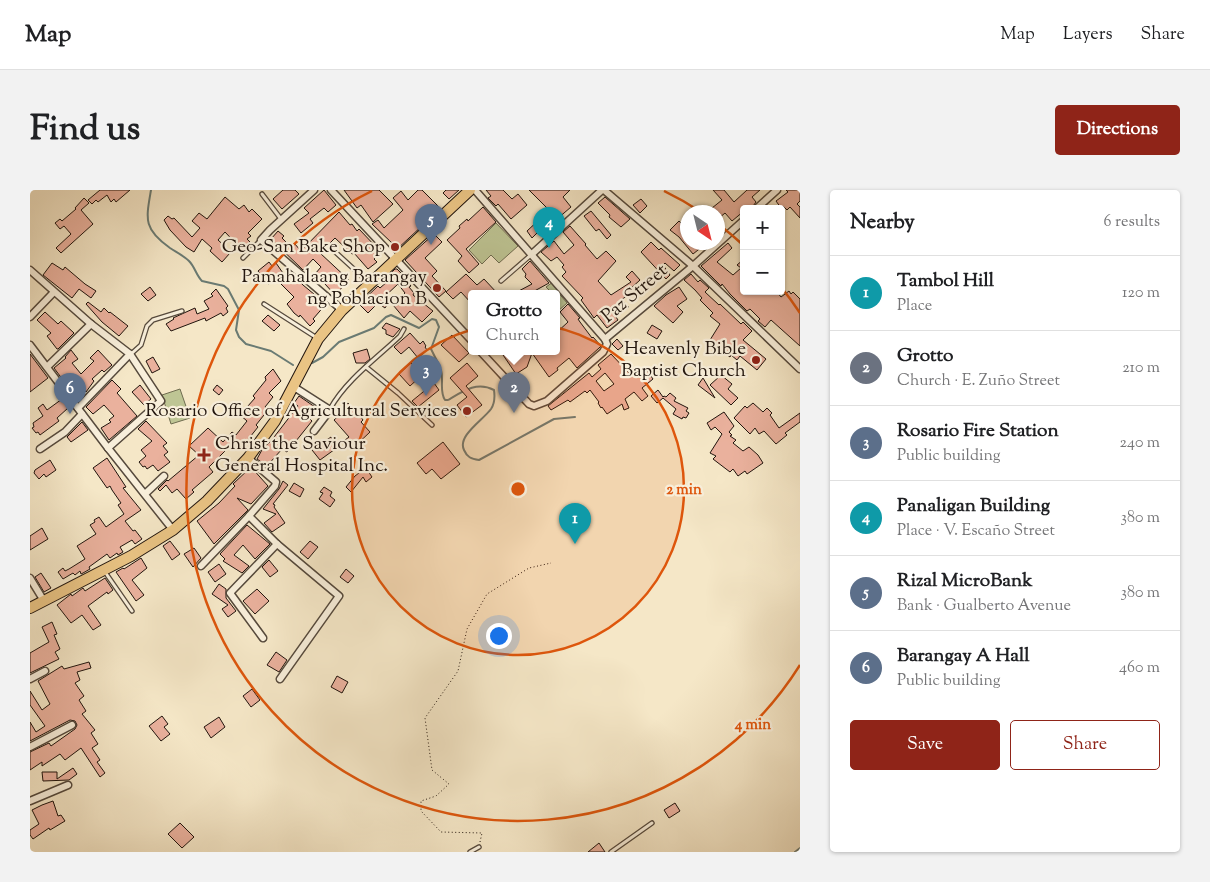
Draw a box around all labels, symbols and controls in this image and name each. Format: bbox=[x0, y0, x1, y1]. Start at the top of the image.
text: Map bbox=[25, 18, 71, 52]
text: Map bbox=[1000, 22, 1035, 48]
text: Layers bbox=[1063, 22, 1113, 48]
text: Share bbox=[1141, 22, 1185, 48]
text: Find us bbox=[30, 105, 140, 156]
button: Directions bbox=[1055, 105, 1180, 155]
pin: 5 bbox=[415, 204, 447, 245]
north arrow bbox=[680, 205, 725, 250]
map controls bbox=[740, 205, 785, 295]
button: + bbox=[740, 205, 785, 250]
pin: 4 bbox=[533, 207, 565, 248]
text: Nearby bbox=[850, 208, 915, 238]
text: 6 results bbox=[1104, 211, 1160, 234]
place label: Geo-San Bake Shop bbox=[222, 234, 385, 261]
marker: Geo-San Bake Shop bbox=[389, 241, 401, 253]
button: − bbox=[740, 250, 785, 295]
street label: Paz Street bbox=[596, 258, 675, 330]
place label: Pamahalaang Barangay ng Poblacion B bbox=[242, 264, 428, 313]
text: Tambol Hill bbox=[897, 268, 994, 295]
marker: Pamahalaang Barangay ng Poblacion B bbox=[431, 282, 443, 294]
text: 1 bbox=[863, 282, 869, 305]
text: 120 m bbox=[1122, 282, 1160, 305]
popup bbox=[468, 290, 560, 355]
text: Place bbox=[897, 295, 932, 318]
text: Grotto bbox=[486, 298, 542, 325]
text: Church bbox=[486, 325, 540, 348]
place label: Heavenly Bible Baptist Church bbox=[621, 336, 746, 385]
text: Grotto bbox=[897, 343, 953, 370]
marker: Heavenly Bible Baptist Church bbox=[750, 354, 762, 366]
pin: 3 bbox=[410, 355, 442, 396]
text: 2 bbox=[862, 357, 870, 380]
text: 210 m bbox=[1122, 357, 1160, 380]
text: Church · E. Zuño Street bbox=[897, 370, 1060, 393]
pin: 2 bbox=[498, 372, 530, 413]
pin: 6 bbox=[54, 373, 86, 414]
place label: Rosario Office of Agricultural Services bbox=[145, 398, 457, 425]
marker: Rosario Office of Agricultural Services bbox=[461, 405, 473, 417]
text: Rosario Fire Station bbox=[897, 418, 1059, 445]
place label: Christ the Saviour General Hospital Inc. bbox=[215, 431, 388, 480]
text: 3 bbox=[863, 432, 869, 455]
text: 240 m bbox=[1119, 432, 1160, 455]
text: Public building bbox=[897, 445, 1001, 468]
marker: Christ the Saviour General Hospital Inc. bbox=[197, 448, 211, 462]
centre of rings bbox=[509, 480, 527, 498]
text: 2 min bbox=[666, 480, 702, 501]
text: Panaligan Building bbox=[897, 493, 1050, 520]
pin: 1 bbox=[559, 503, 591, 544]
text: 4 bbox=[862, 507, 870, 530]
text: 380 m bbox=[1120, 507, 1160, 530]
text: Place · V. Escaño Street bbox=[897, 520, 1055, 543]
text: Rizal MicroBank bbox=[897, 568, 1033, 595]
text: 5 bbox=[863, 582, 869, 605]
text: 380 m bbox=[1120, 582, 1160, 605]
text: Bank · Gualberto Avenue bbox=[897, 595, 1071, 618]
your location bbox=[486, 623, 512, 649]
text: Barangay A Hall bbox=[897, 643, 1030, 670]
text: 6 bbox=[862, 657, 870, 680]
text: 460 m bbox=[1119, 657, 1160, 680]
text: Public building bbox=[897, 670, 1001, 693]
text: 4 min bbox=[734, 715, 771, 736]
button: Save bbox=[850, 720, 1000, 770]
button: Share bbox=[1010, 720, 1160, 770]

